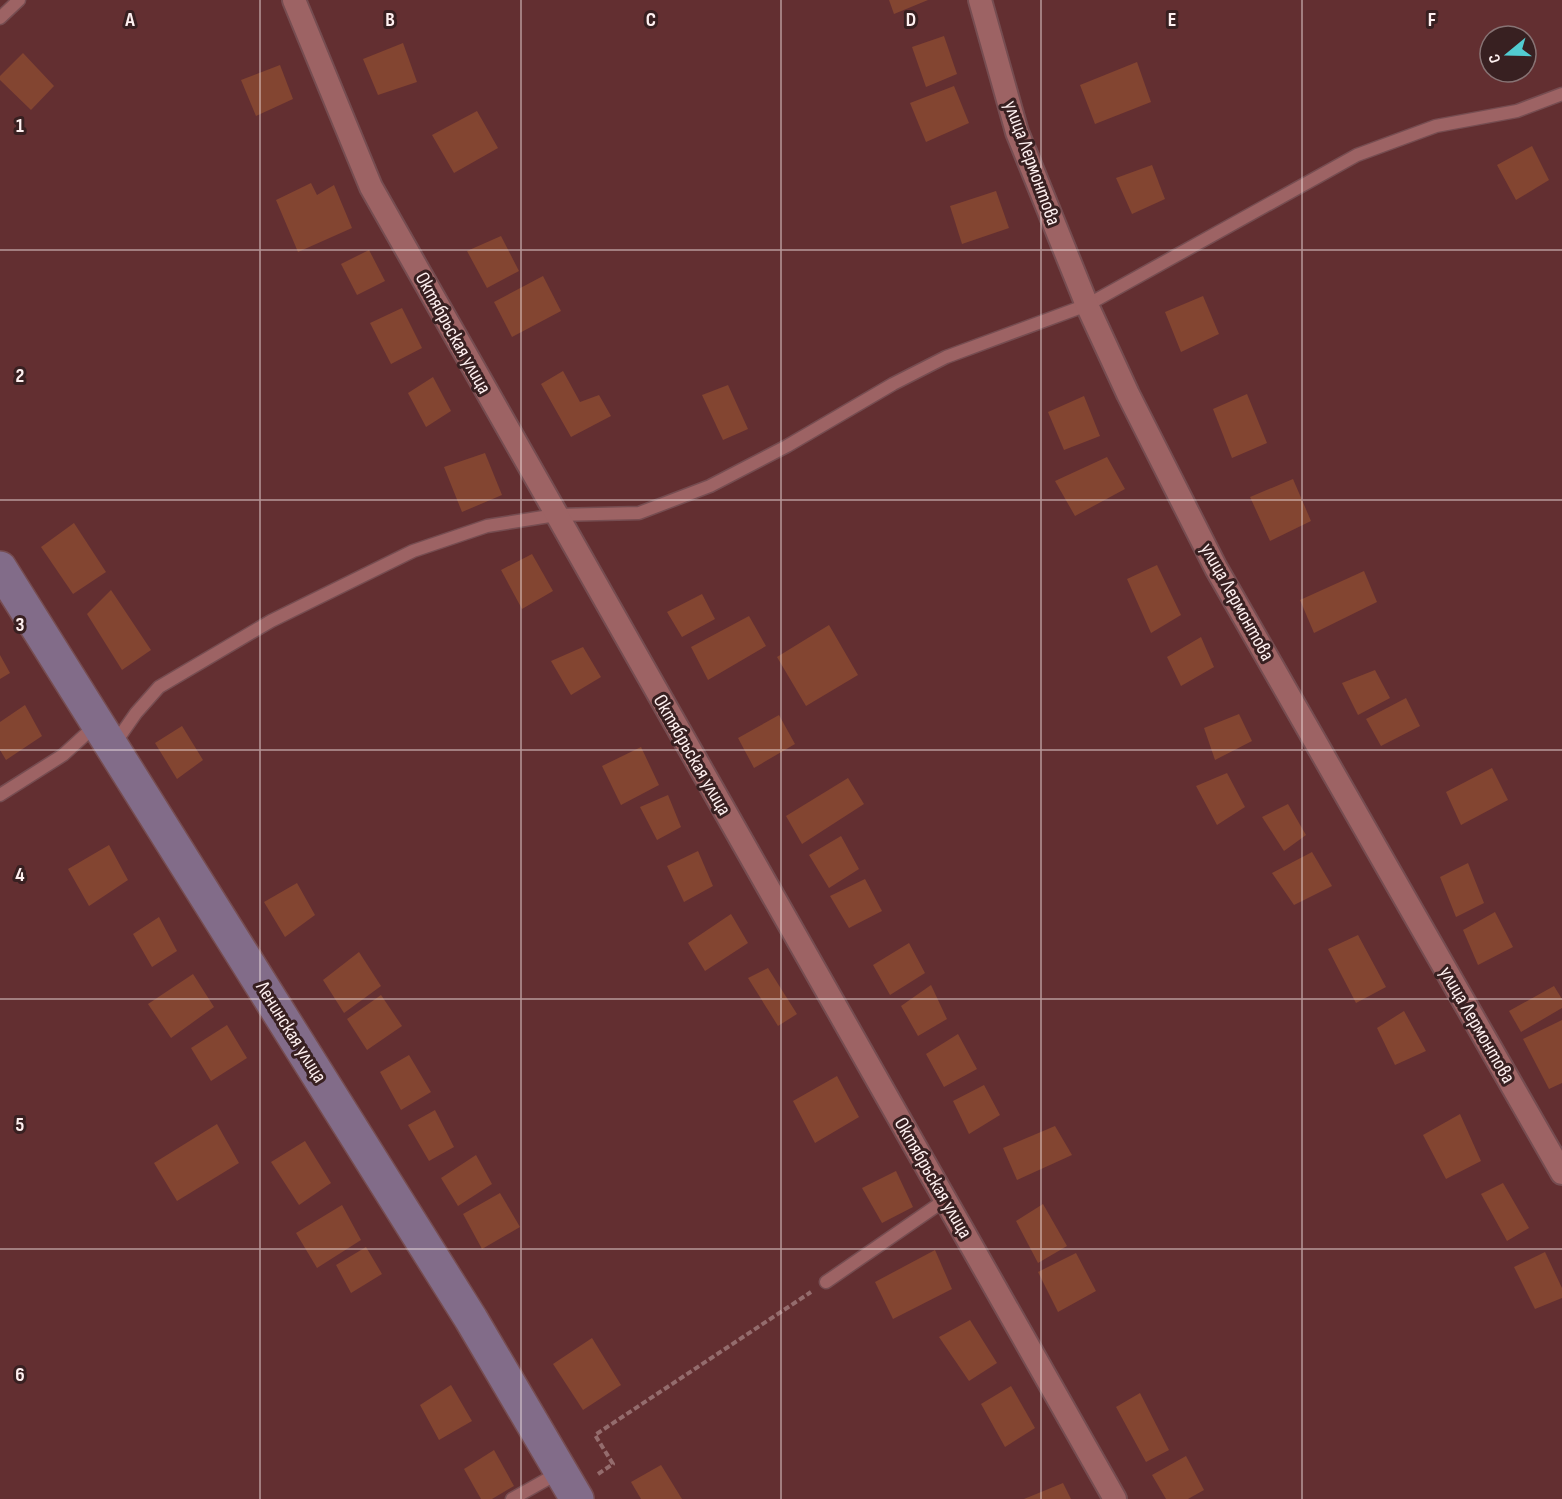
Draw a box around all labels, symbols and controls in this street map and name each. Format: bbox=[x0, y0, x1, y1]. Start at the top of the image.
text: A bbox=[124, 8, 135, 32]
text: B bbox=[385, 8, 395, 32]
text: C bbox=[646, 8, 656, 32]
text: D bbox=[906, 8, 916, 32]
text: E bbox=[1168, 8, 1176, 32]
text: F bbox=[1428, 8, 1436, 32]
north arrow bbox=[1478, 24, 1538, 84]
text: С bbox=[1485, 51, 1506, 65]
street label: улица Лермонтова bbox=[998, 97, 1066, 229]
text: 1 bbox=[16, 114, 24, 138]
street label: Октябрьская улица bbox=[410, 268, 496, 398]
text: 2 bbox=[16, 364, 24, 388]
street label: улица Лермонтова bbox=[1195, 539, 1279, 665]
text: 3 bbox=[16, 613, 25, 637]
street label: Октябрьская улица bbox=[648, 690, 736, 820]
text: 4 bbox=[15, 863, 25, 887]
street label: улица Лермонтова bbox=[1434, 962, 1520, 1088]
street label: Ленинская улица bbox=[250, 976, 332, 1087]
text: 5 bbox=[16, 1113, 25, 1137]
street label: Октябрьская улица bbox=[889, 1113, 977, 1243]
text: 6 bbox=[15, 1363, 25, 1387]

